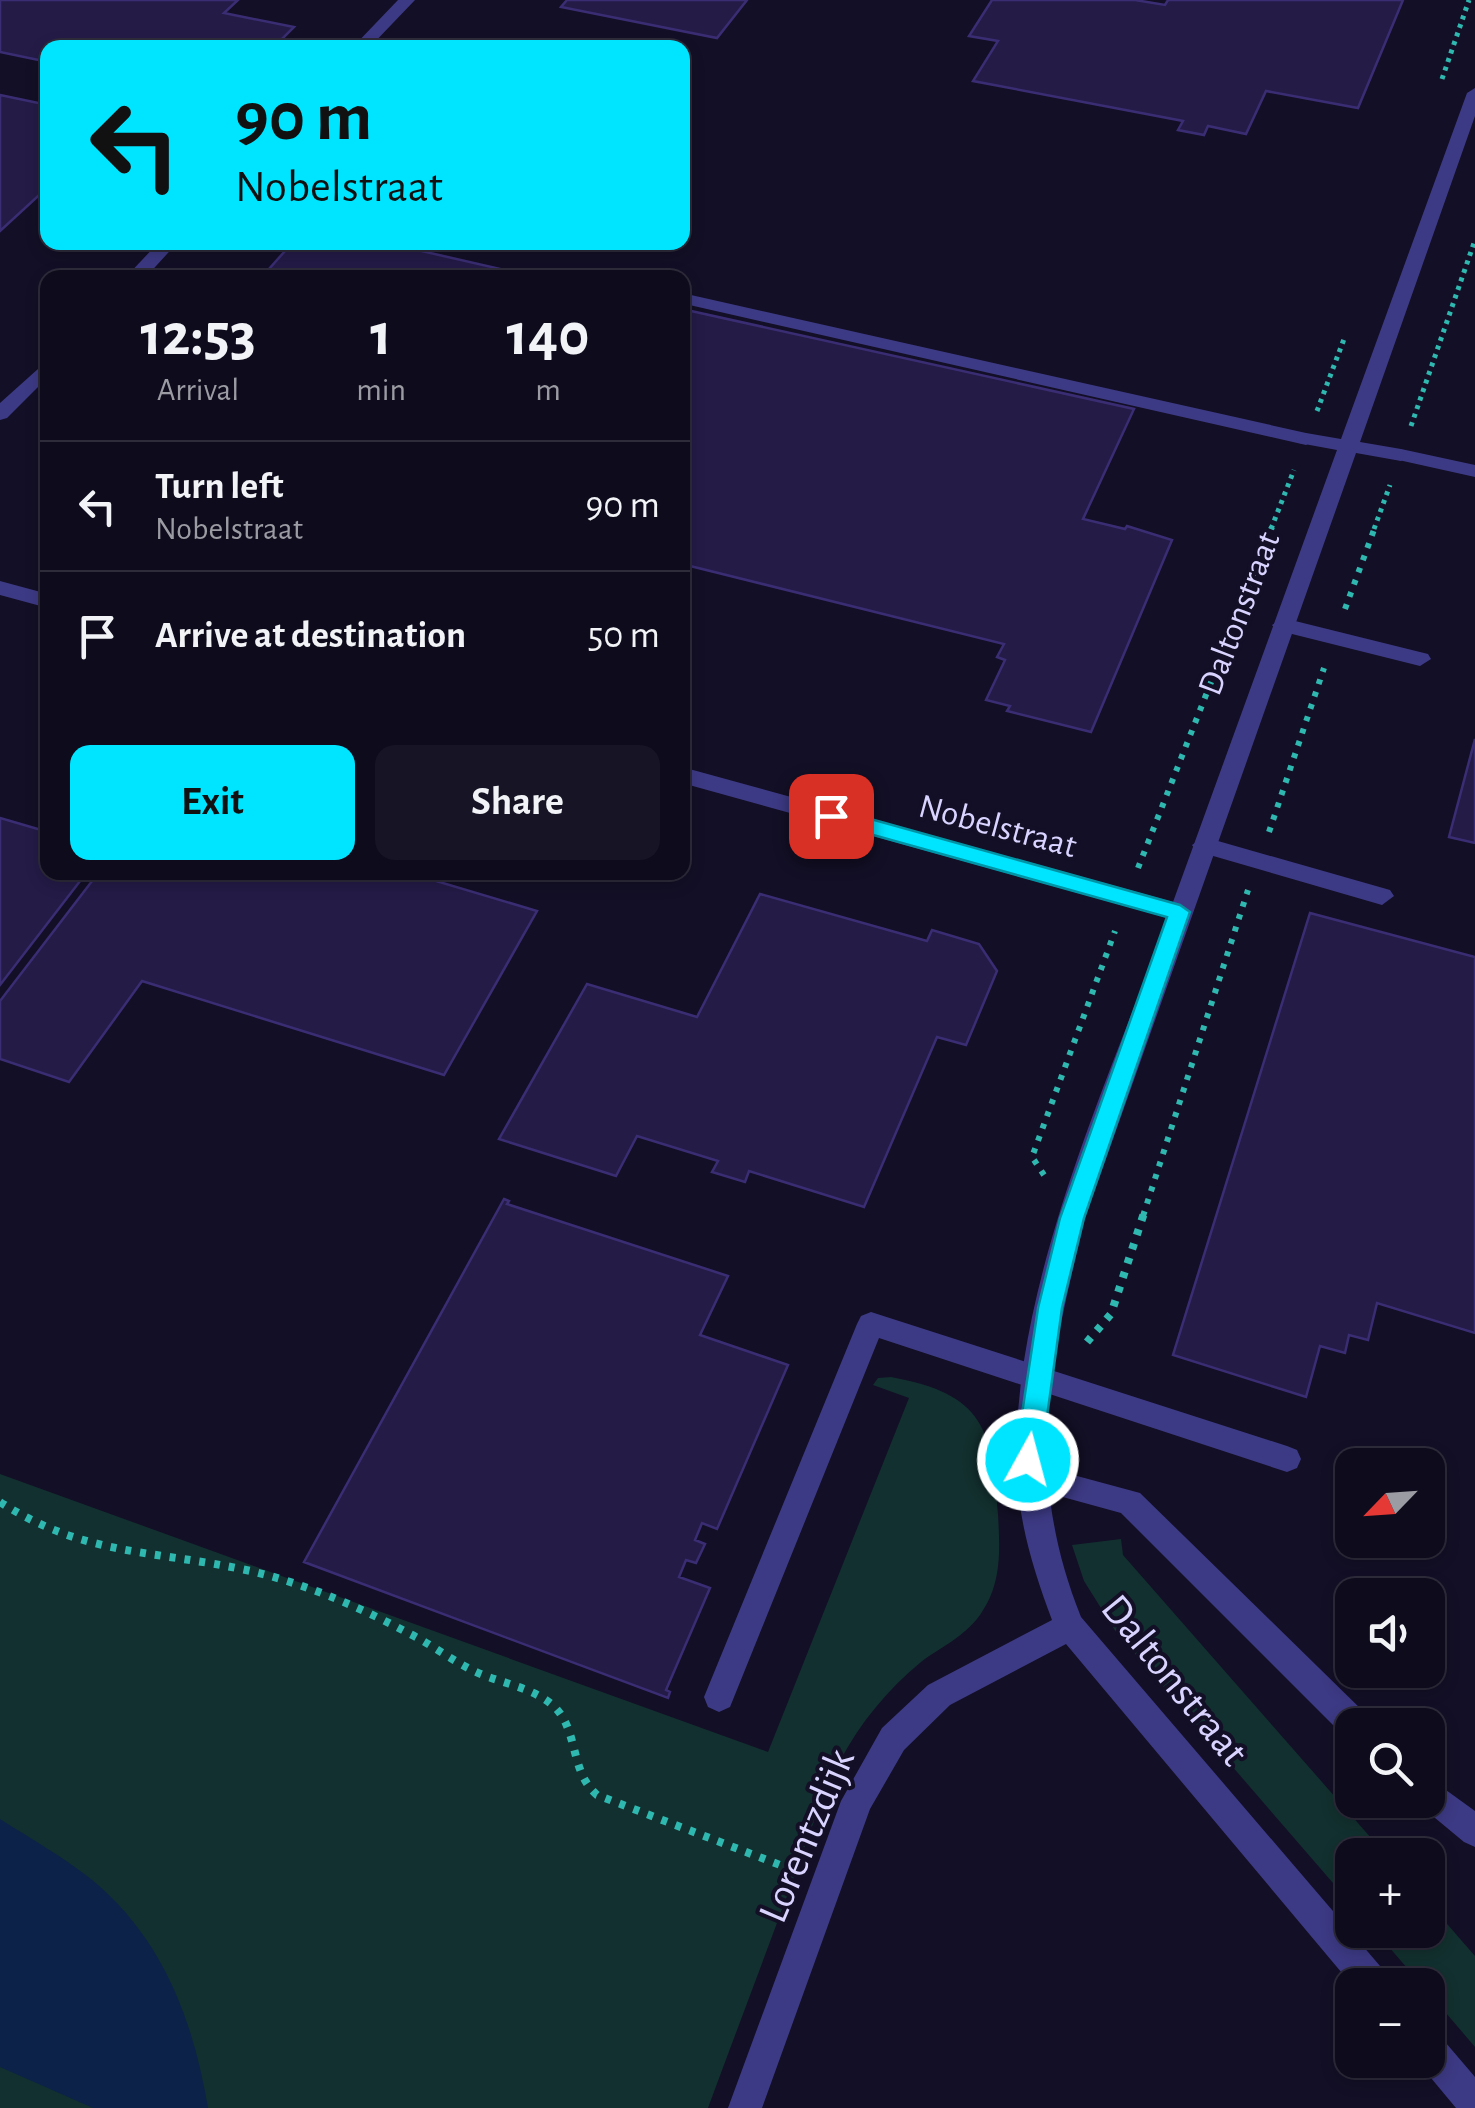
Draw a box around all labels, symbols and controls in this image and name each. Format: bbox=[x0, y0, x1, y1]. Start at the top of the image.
icon: left bbox=[70, 80, 200, 210]
text: 90 m bbox=[235, 83, 372, 153]
text: Nobelstraat bbox=[235, 165, 443, 210]
text: 12:53 bbox=[140, 306, 256, 366]
text: 1 bbox=[370, 306, 392, 366]
text: 140 bbox=[507, 306, 590, 366]
text: Arrival bbox=[157, 374, 239, 406]
text: min bbox=[356, 374, 406, 406]
text: m bbox=[535, 374, 561, 406]
text: Turn left bbox=[155, 468, 283, 506]
icon: left bbox=[70, 479, 125, 534]
text: 90 m bbox=[585, 487, 660, 525]
text: Nobelstraat bbox=[155, 513, 303, 545]
street label: Daltonstraat bbox=[1192, 527, 1286, 700]
icon: arrive bbox=[70, 609, 125, 664]
text: Arrive at destination bbox=[155, 617, 466, 655]
text: 50 m bbox=[587, 617, 660, 655]
button: Exit bbox=[70, 745, 355, 860]
button: Share bbox=[375, 745, 660, 860]
pin bbox=[789, 774, 874, 859]
icon: arrive bbox=[804, 789, 859, 844]
street label: Nobelstraat bbox=[915, 789, 1080, 864]
position arrow bbox=[976, 1408, 1080, 1512]
north arrow bbox=[1335, 1448, 1445, 1558]
map controls bbox=[1335, 1448, 1445, 2078]
button: sound bbox=[1335, 1578, 1445, 1688]
street label: Daltonstraat bbox=[1093, 1587, 1256, 1773]
button: search bbox=[1335, 1708, 1445, 1818]
street label: Lorentzdijk bbox=[752, 1743, 862, 1929]
button: + bbox=[1335, 1838, 1445, 1948]
button: − bbox=[1335, 1968, 1445, 2078]

